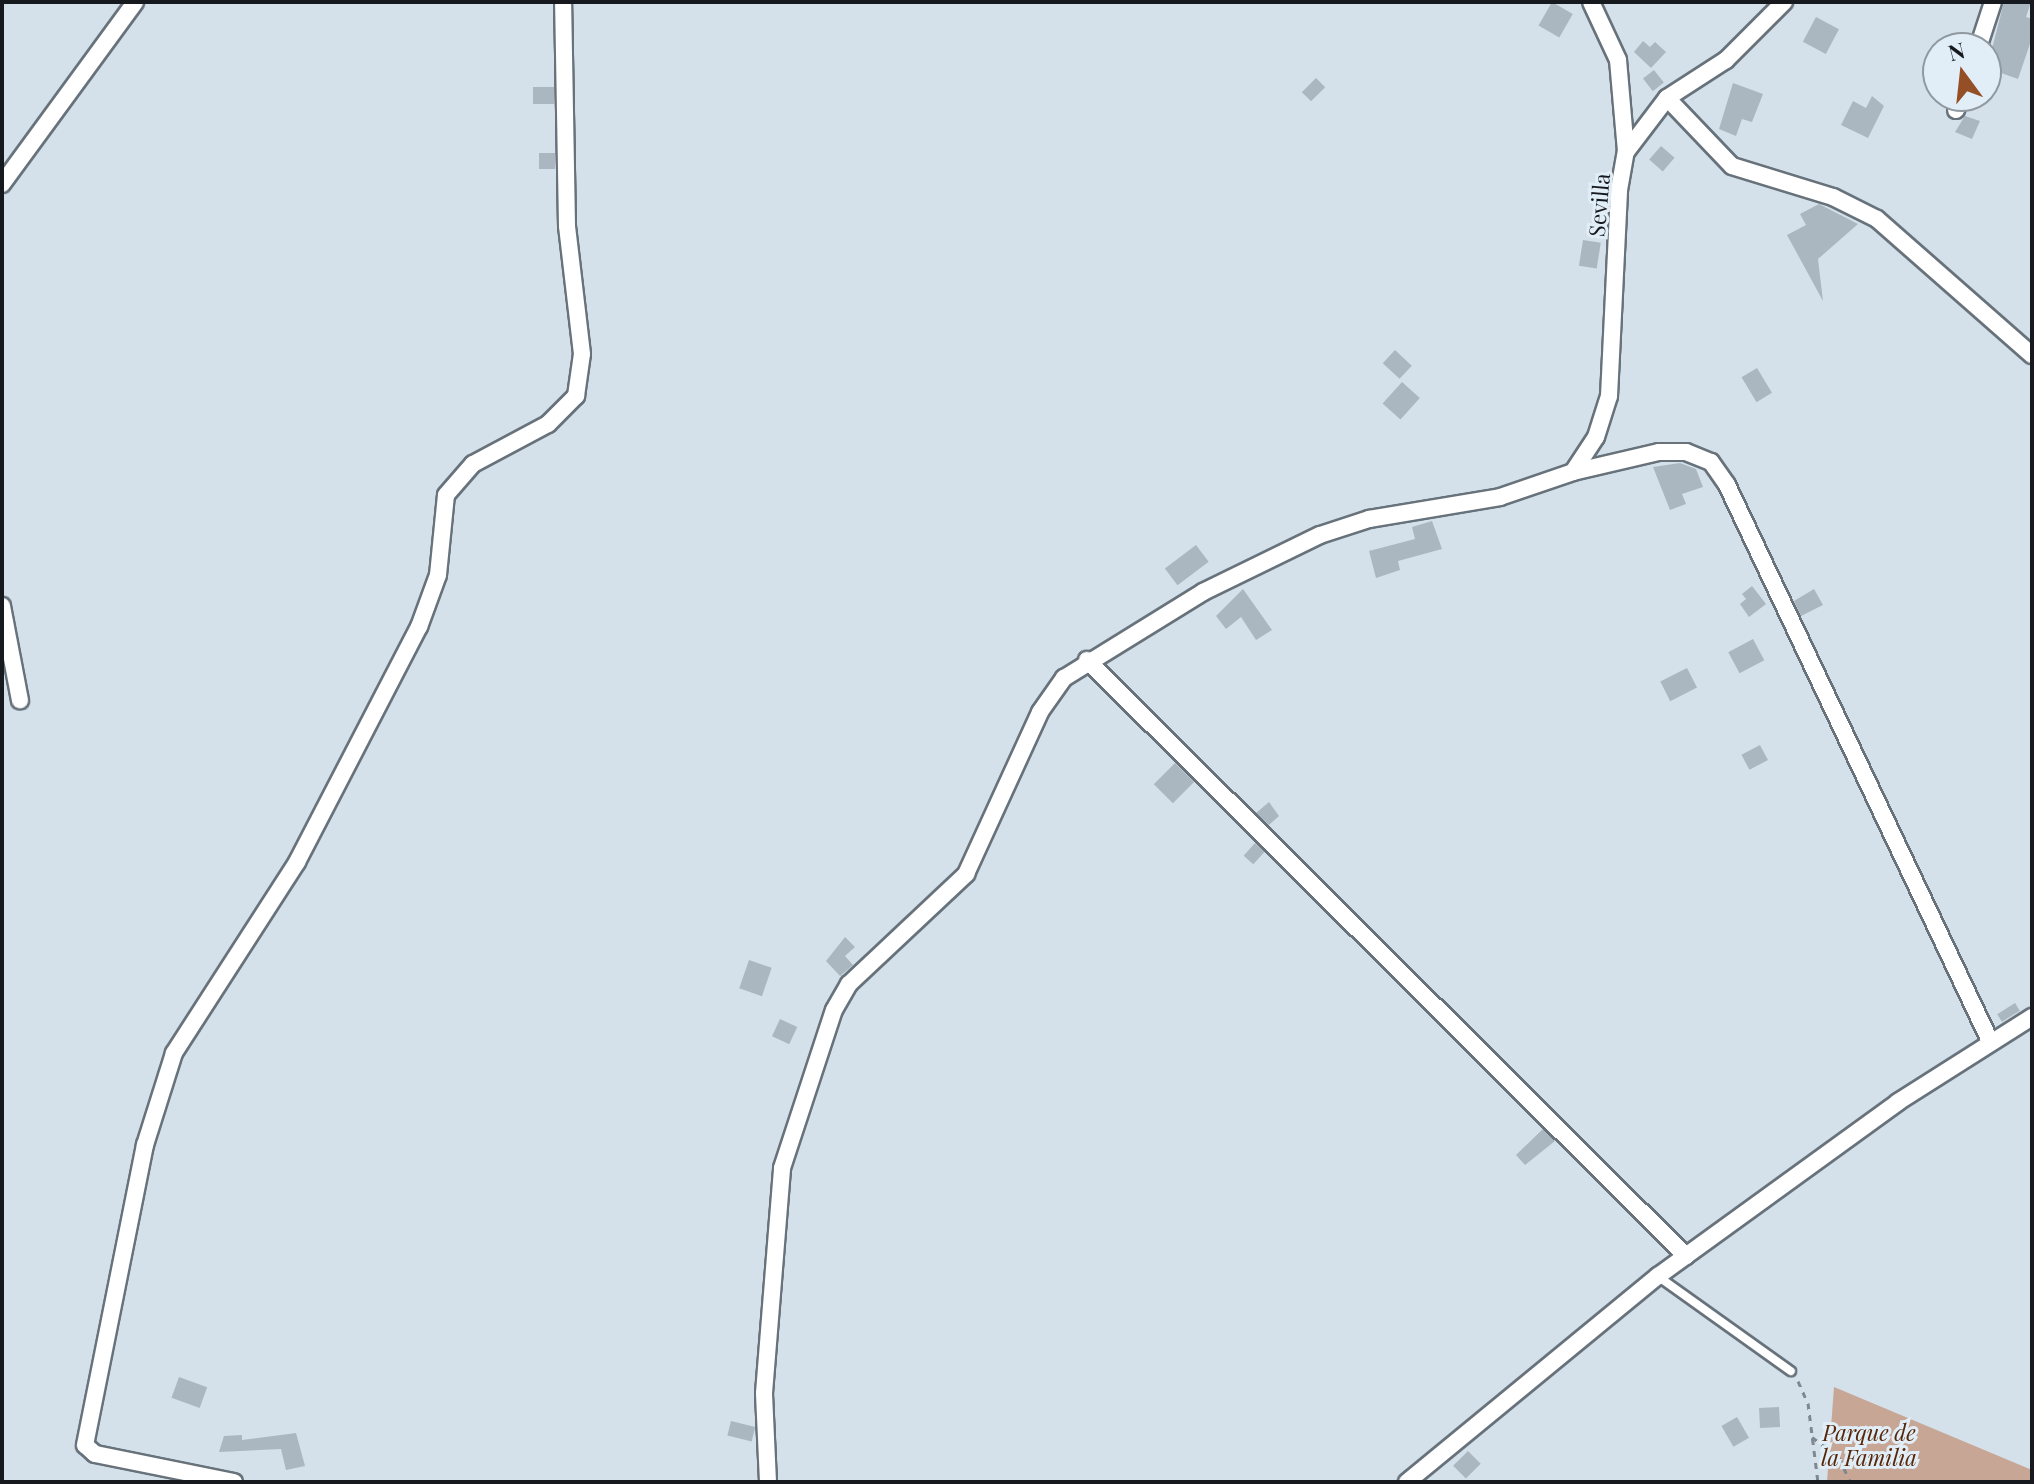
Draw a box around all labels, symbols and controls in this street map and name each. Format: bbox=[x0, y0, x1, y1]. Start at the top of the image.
north arrow bbox=[1922, 32, 2002, 112]
text: N bbox=[1945, 34, 1968, 67]
street label: Sevilla bbox=[1583, 172, 1615, 238]
park label: Parque de la Familia bbox=[1821, 1419, 1917, 1470]

